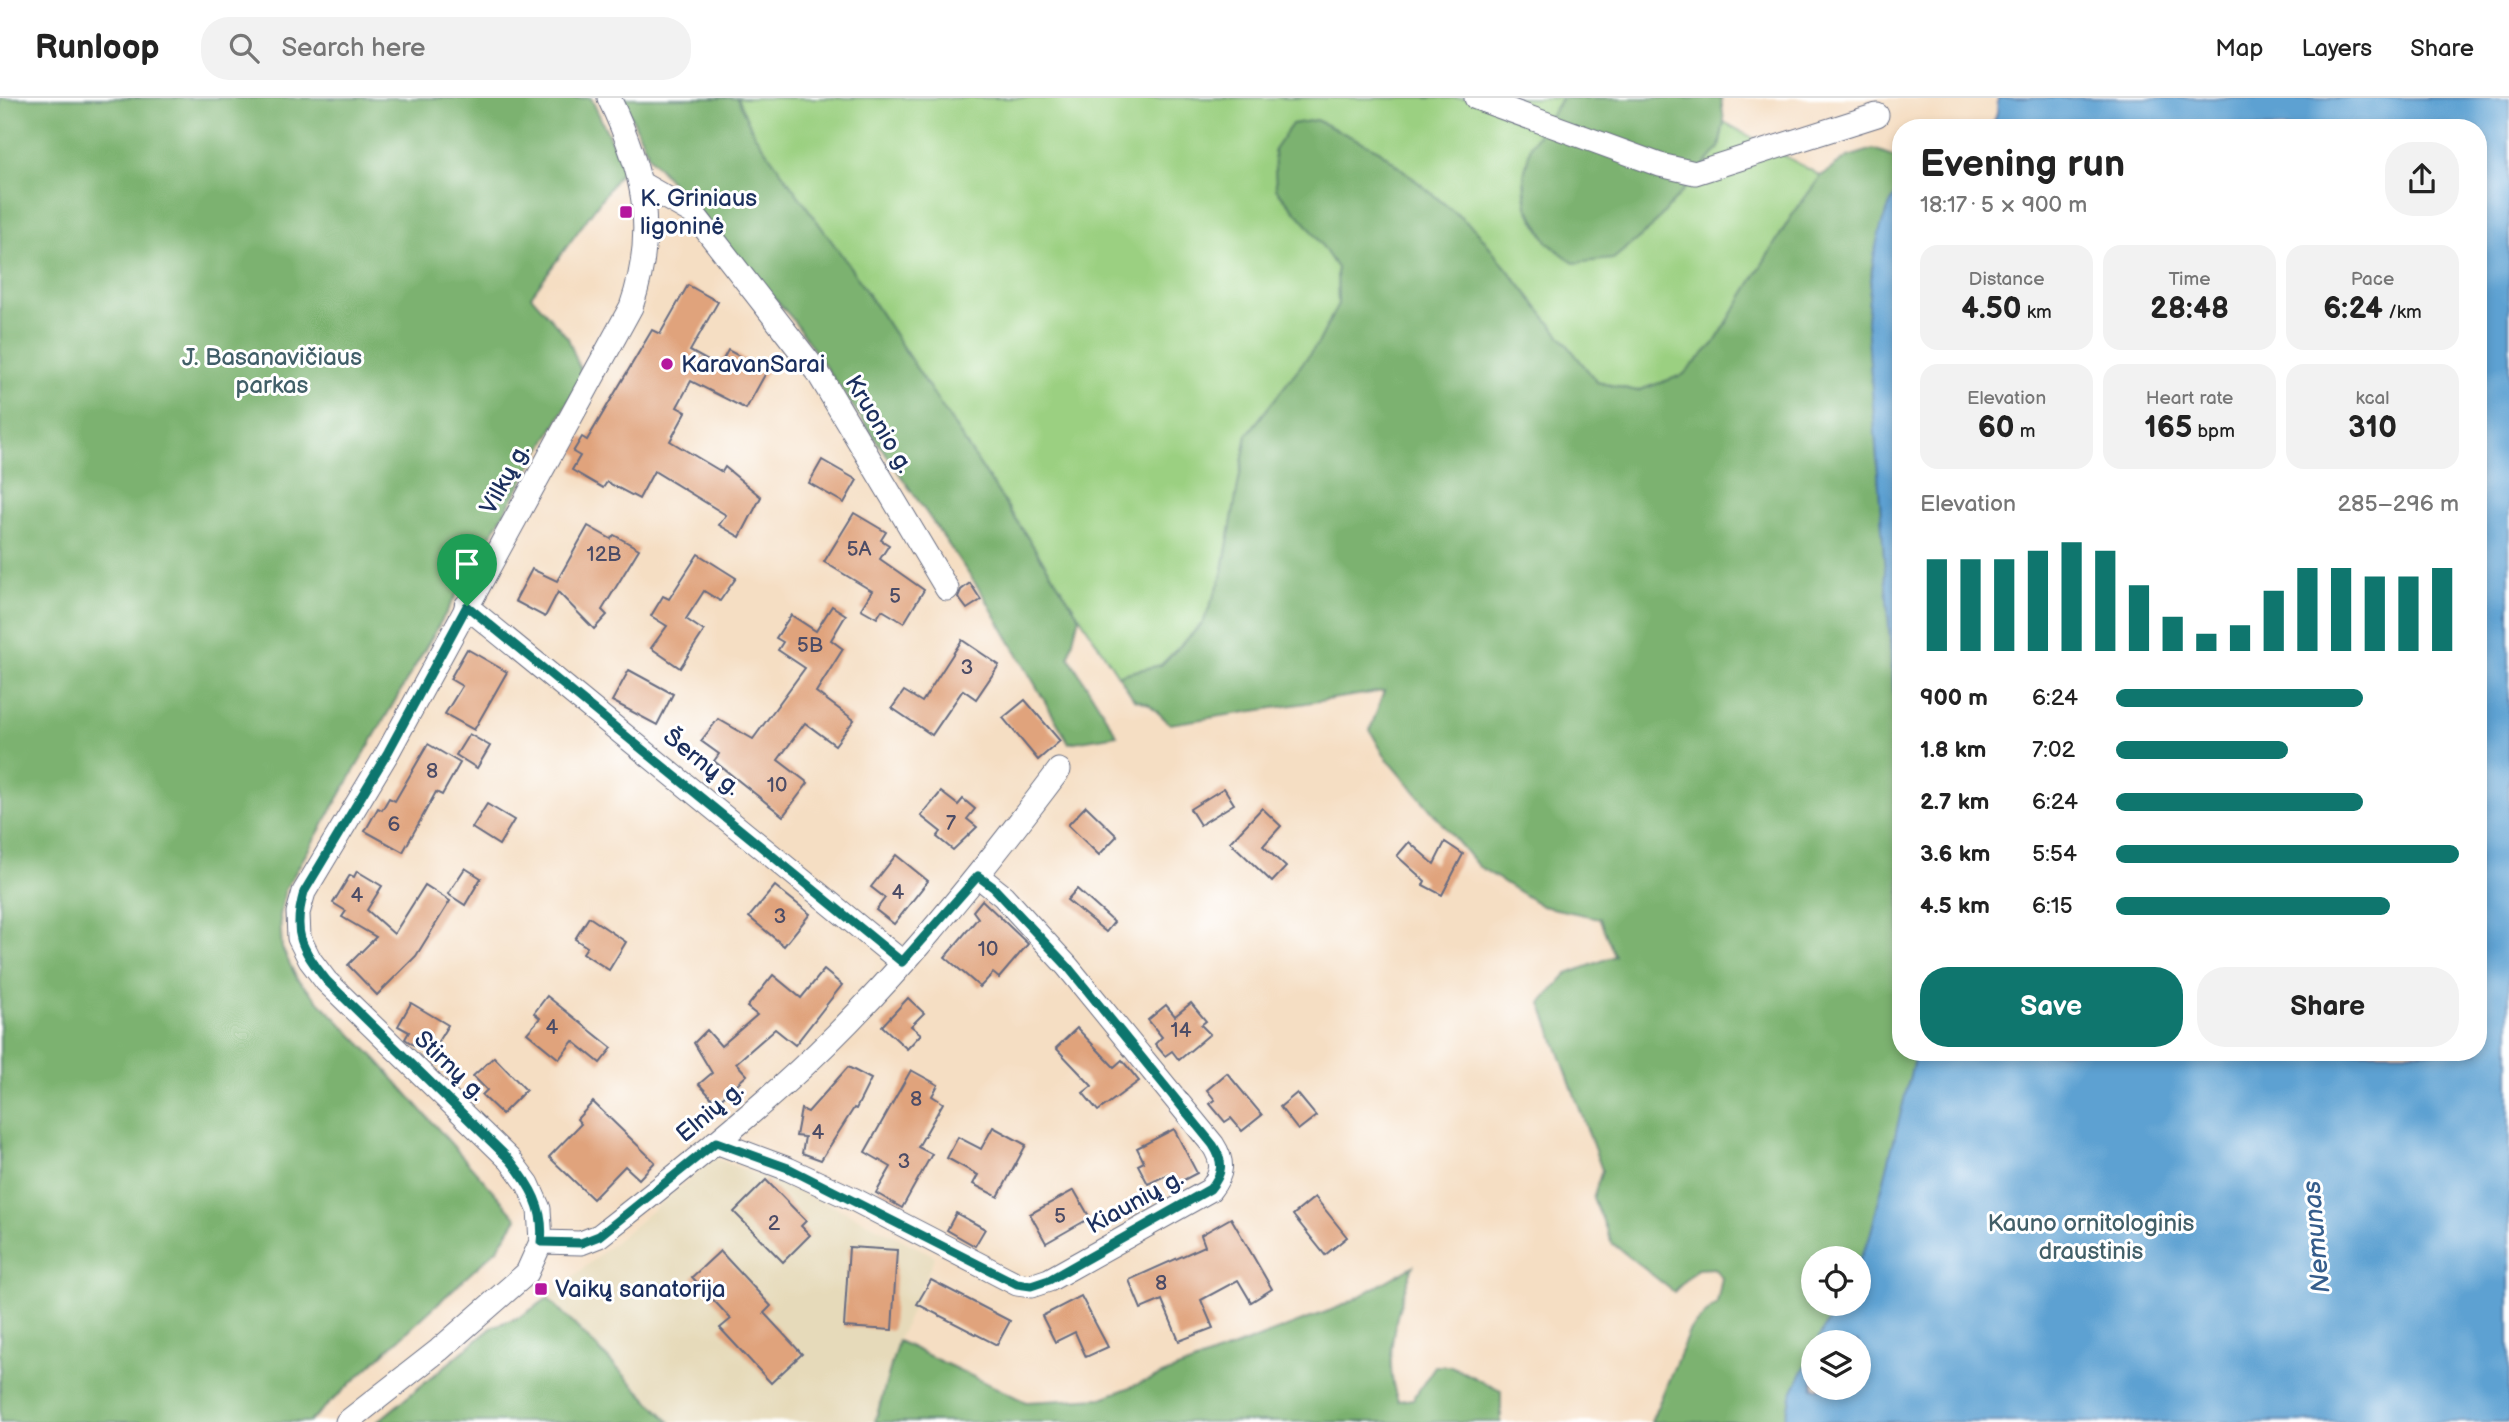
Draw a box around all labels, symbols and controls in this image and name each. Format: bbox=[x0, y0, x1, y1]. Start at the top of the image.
search box bbox=[201, 17, 691, 80]
text: Runloop bbox=[35, 28, 159, 68]
icon: search bbox=[225, 29, 263, 67]
text: Search here bbox=[281, 33, 425, 64]
text: Map bbox=[2215, 34, 2263, 63]
text: Layers bbox=[2301, 34, 2372, 63]
text: Share bbox=[2410, 34, 2474, 63]
text: Evening run bbox=[1920, 142, 2125, 187]
button: share bbox=[2385, 142, 2459, 216]
place label: K. Griniaus ligoninė bbox=[640, 184, 757, 241]
text: 18:17 · 5 × 900 m bbox=[1920, 191, 2087, 219]
marker: K. Griniaus ligoninė bbox=[618, 204, 634, 220]
text: Distance bbox=[1969, 268, 2044, 291]
text: Time bbox=[2168, 268, 2211, 291]
text: Pace bbox=[2351, 268, 2394, 291]
text: 4.50 bbox=[1961, 291, 2022, 327]
text: 28:48 bbox=[2150, 291, 2229, 327]
text: 6:24 bbox=[2323, 291, 2383, 327]
text: km bbox=[2022, 301, 2052, 324]
text: /km bbox=[2383, 301, 2422, 324]
park label: J. Basanavičiaus parkas bbox=[182, 343, 362, 400]
place label: KaravanSarai bbox=[681, 350, 825, 379]
marker: KaravanSarai bbox=[659, 356, 675, 372]
street label: Kruonio g. bbox=[839, 370, 919, 478]
text: Elevation bbox=[1967, 387, 2046, 410]
text: Heart rate bbox=[2146, 387, 2233, 410]
text: kcal bbox=[2355, 387, 2390, 410]
text: 60 bbox=[1978, 410, 2015, 446]
text: 165 bbox=[2144, 410, 2192, 446]
text: 310 bbox=[2348, 410, 2397, 446]
text: m bbox=[2015, 420, 2035, 443]
text: bpm bbox=[2192, 420, 2235, 443]
street label: Vilkų g. bbox=[474, 439, 536, 519]
text: Elevation bbox=[1920, 490, 2016, 518]
text: 285–296 m bbox=[2338, 490, 2459, 518]
pin bbox=[437, 534, 497, 606]
house number: 5A bbox=[847, 537, 872, 562]
house number: 12B bbox=[587, 542, 621, 567]
icon: arrive bbox=[448, 545, 486, 583]
house number: 5 bbox=[889, 584, 901, 609]
house number: 5B bbox=[797, 633, 823, 658]
house number: 3 bbox=[961, 655, 973, 680]
text: 900 m bbox=[1920, 684, 1988, 712]
text: 6:24 bbox=[2032, 684, 2078, 712]
street label: Šernų g. bbox=[657, 722, 747, 802]
text: 1.8 km bbox=[1920, 736, 1986, 764]
text: 7:02 bbox=[2032, 736, 2075, 764]
house number: 8 bbox=[426, 759, 438, 784]
house number: 10 bbox=[767, 773, 787, 798]
text: 2.7 km bbox=[1920, 788, 1989, 816]
text: 6:24 bbox=[2032, 788, 2078, 816]
house number: 7 bbox=[946, 811, 957, 836]
house number: 6 bbox=[388, 812, 401, 837]
text: 3.6 km bbox=[1920, 840, 1990, 868]
text: 5:54 bbox=[2032, 840, 2077, 868]
house number: 4 bbox=[892, 880, 905, 905]
house number: 4 bbox=[351, 883, 364, 908]
text: 4.5 km bbox=[1920, 892, 1990, 920]
text: 6:15 bbox=[2032, 892, 2073, 920]
house number: 3 bbox=[774, 904, 786, 929]
house number: 10 bbox=[978, 937, 998, 962]
button: Save bbox=[1920, 967, 2183, 1047]
button: Share bbox=[2197, 967, 2459, 1047]
house number: 4 bbox=[546, 1015, 559, 1040]
house number: 14 bbox=[1171, 1018, 1192, 1043]
street label: Stirnų g. bbox=[408, 1025, 492, 1107]
street label: Elnių g. bbox=[670, 1075, 750, 1149]
house number: 8 bbox=[910, 1087, 922, 1112]
house number: 4 bbox=[812, 1120, 825, 1145]
house number: 3 bbox=[898, 1149, 910, 1174]
street label: Kiaunių g. bbox=[1082, 1164, 1188, 1240]
water label: Nemunas bbox=[2297, 1179, 2337, 1294]
house number: 5 bbox=[1054, 1204, 1066, 1229]
park label: Kauno ornitologinis draustinis bbox=[1988, 1209, 2195, 1266]
house number: 2 bbox=[768, 1211, 781, 1236]
map controls bbox=[1801, 1246, 1871, 1400]
button: locate bbox=[1801, 1246, 1871, 1316]
house number: 8 bbox=[1155, 1271, 1167, 1296]
place label: Vaikų sanatorija bbox=[555, 1275, 726, 1304]
marker: Vaikų sanatorija bbox=[533, 1281, 549, 1297]
button: layers bbox=[1801, 1330, 1871, 1400]

